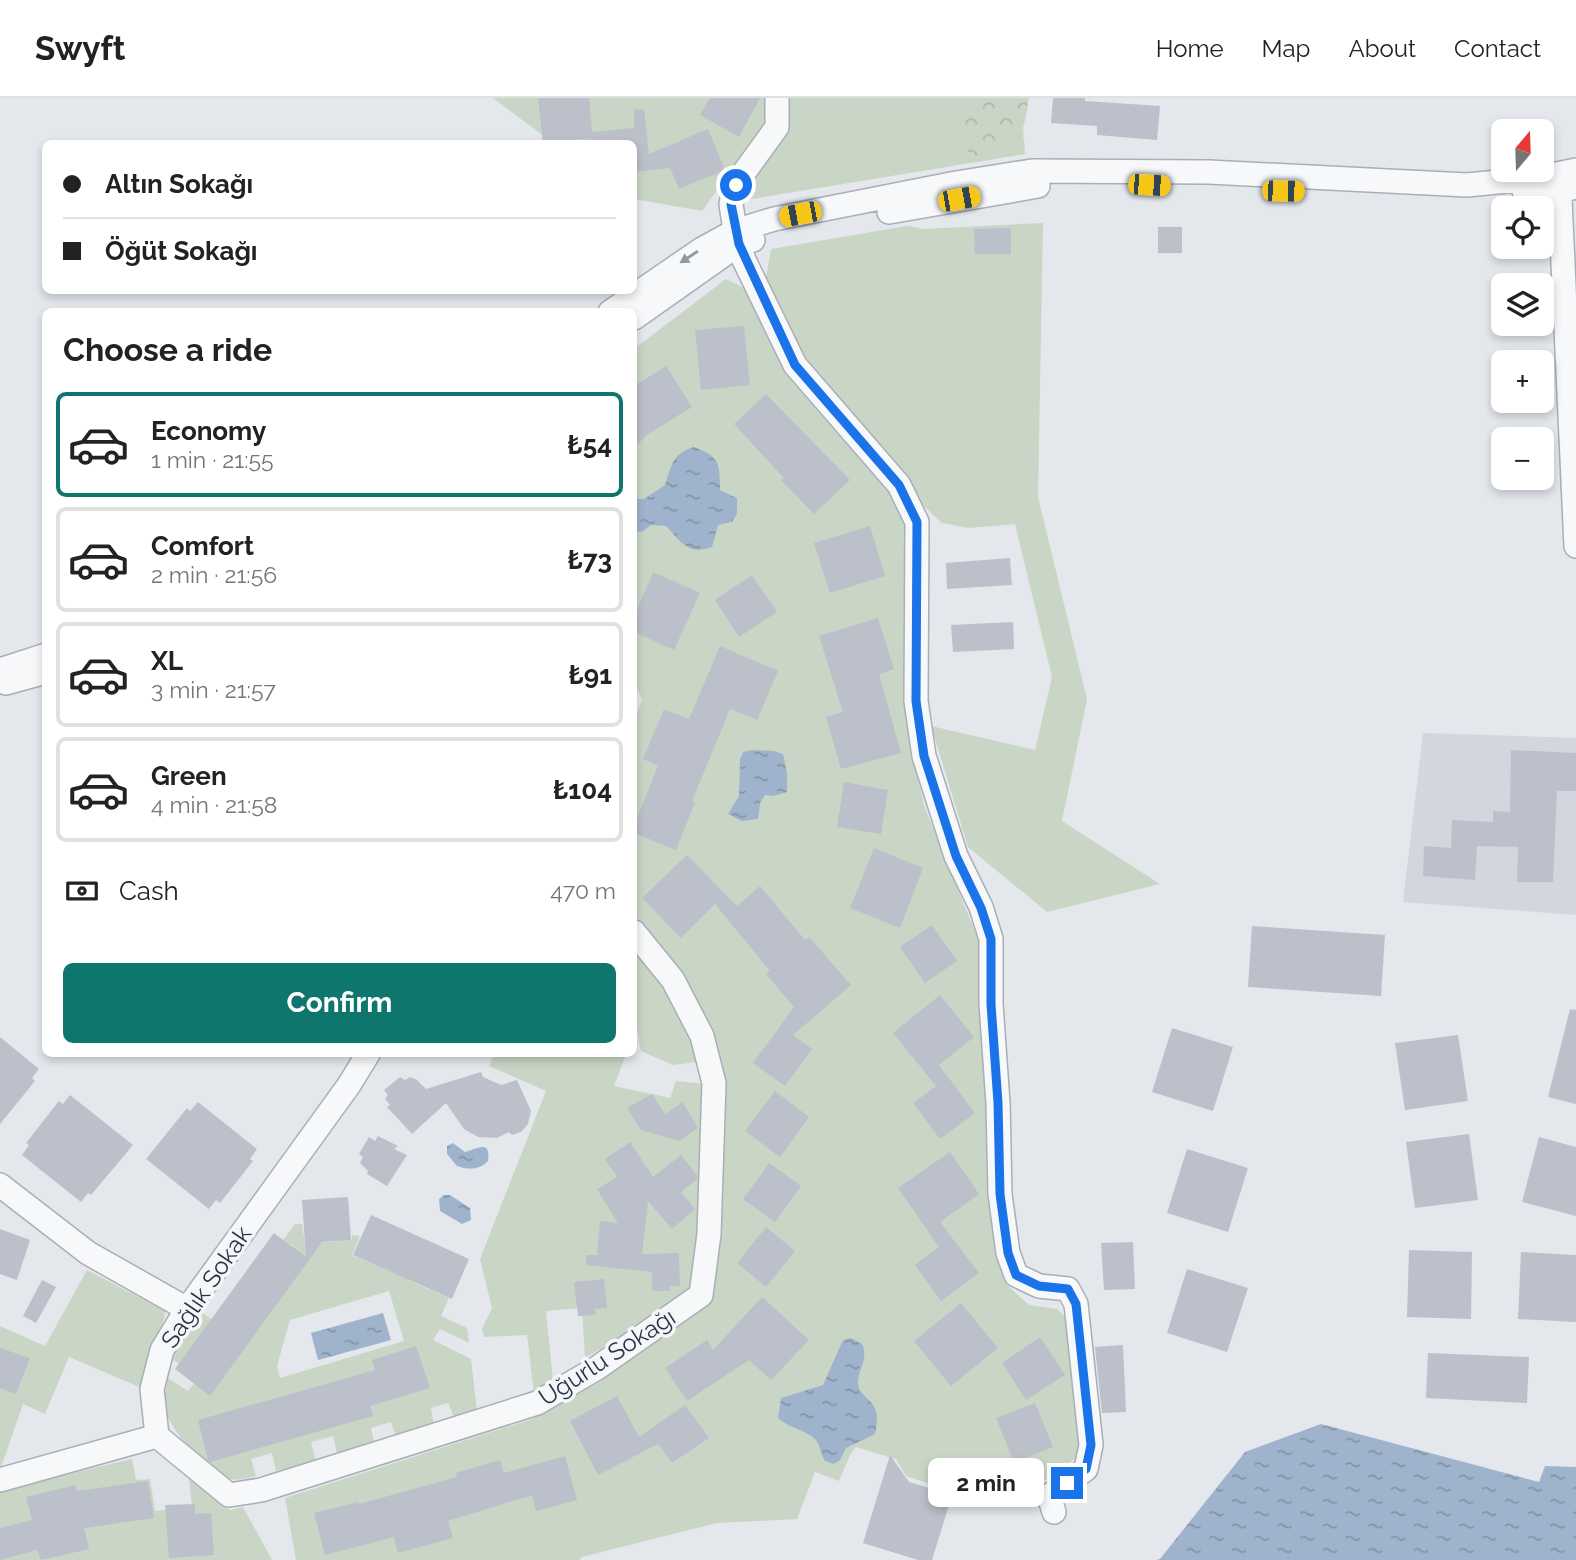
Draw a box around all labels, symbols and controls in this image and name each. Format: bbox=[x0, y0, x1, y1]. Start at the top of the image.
text: Swyft bbox=[35, 29, 125, 68]
text: Home bbox=[1156, 34, 1224, 63]
text: Map bbox=[1262, 34, 1310, 63]
text: About bbox=[1348, 34, 1416, 63]
text: Contact bbox=[1454, 34, 1541, 63]
north arrow bbox=[1491, 119, 1554, 182]
map controls bbox=[1491, 119, 1554, 490]
text: Altın Sokağı bbox=[105, 169, 253, 199]
route start bbox=[720, 169, 752, 201]
car bbox=[1128, 173, 1171, 197]
car bbox=[1262, 180, 1305, 202]
car bbox=[937, 185, 982, 213]
button: locate bbox=[1491, 196, 1554, 259]
car bbox=[778, 200, 823, 228]
text: Öğüt Sokağı bbox=[105, 236, 258, 266]
one-way arrow bbox=[680, 250, 699, 263]
button: layers bbox=[1491, 273, 1554, 336]
text: Choose a ride bbox=[63, 331, 272, 368]
button: + bbox=[1491, 350, 1554, 413]
icon: car bbox=[67, 413, 130, 476]
text: Economy bbox=[151, 416, 266, 446]
button: − bbox=[1491, 427, 1554, 490]
text: ₺54 bbox=[567, 430, 612, 460]
text: 1 min · 21:55 bbox=[151, 446, 274, 473]
icon: car bbox=[67, 528, 130, 591]
text: Comfort bbox=[151, 531, 254, 561]
text: ₺73 bbox=[567, 545, 612, 575]
text: 2 min · 21:56 bbox=[151, 561, 277, 588]
icon: car bbox=[67, 643, 130, 706]
text: XL bbox=[151, 646, 183, 676]
text: ₺91 bbox=[568, 660, 612, 690]
text: 3 min · 21:57 bbox=[151, 676, 276, 703]
icon: car bbox=[67, 758, 130, 821]
text: Green bbox=[151, 761, 227, 791]
text: ₺104 bbox=[553, 775, 612, 805]
text: 4 min · 21:58 bbox=[151, 791, 277, 818]
icon: cash bbox=[63, 872, 101, 910]
text: Cash bbox=[119, 876, 179, 906]
text: 470 m bbox=[550, 877, 616, 904]
button: Confirm bbox=[63, 963, 616, 1043]
street label: Sağlık Sokak bbox=[155, 1220, 257, 1353]
street label: Uğurlu Sokağı bbox=[533, 1302, 681, 1412]
callout: 2 min bbox=[927, 1458, 1042, 1508]
route end bbox=[1051, 1467, 1083, 1499]
text: 2 min bbox=[956, 1469, 1016, 1496]

